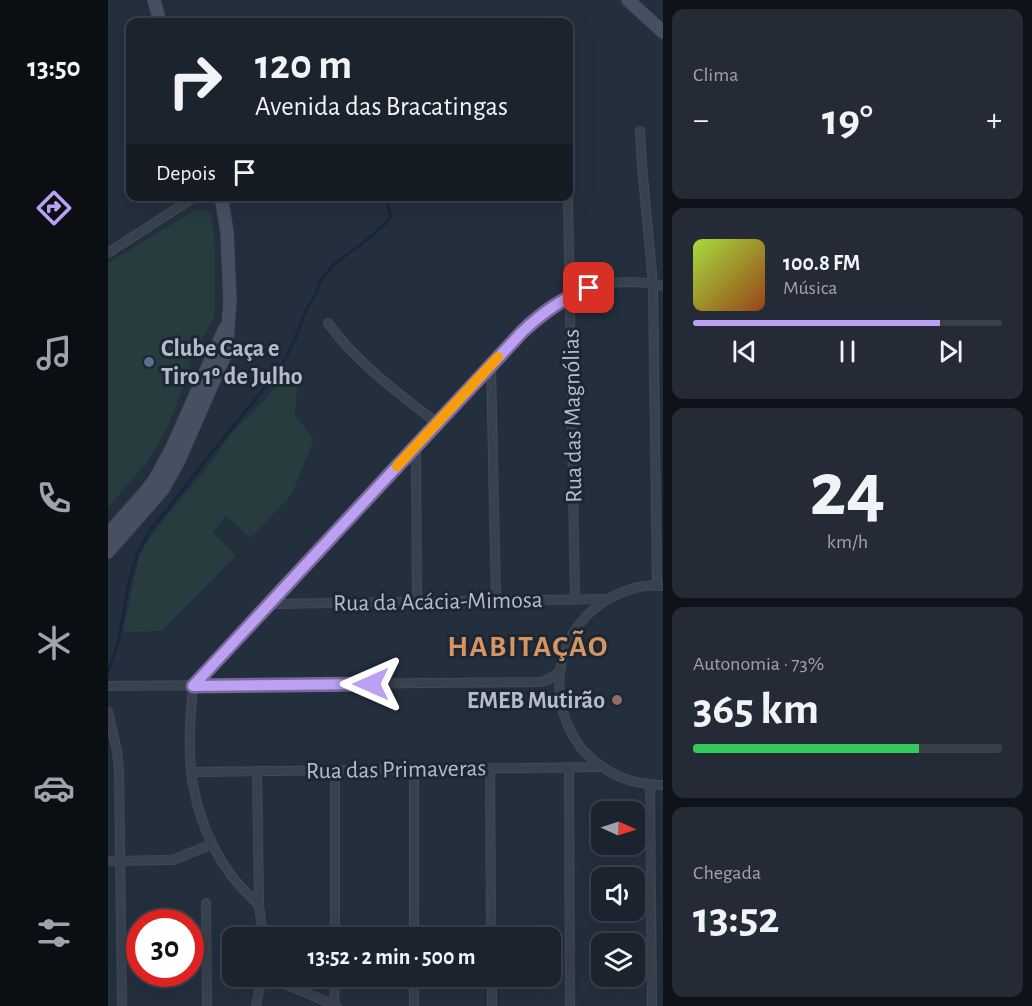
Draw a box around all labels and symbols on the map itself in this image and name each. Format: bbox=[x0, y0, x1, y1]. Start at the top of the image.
pin bbox=[563, 262, 614, 313]
street label: Rua das Magnólias bbox=[559, 329, 587, 503]
place label: Clube Caça e Tiro 1º de Julho bbox=[161, 337, 303, 389]
marker: Clube Caça e Tiro 1º de Julho bbox=[142, 355, 156, 369]
street label: Rua da Acácia-Mimosa bbox=[333, 588, 543, 616]
district label: HABITAÇÃO bbox=[447, 630, 609, 662]
position arrow bbox=[339, 652, 403, 716]
place label: EMEB Mutirão bbox=[467, 689, 605, 713]
marker: EMEB Mutirão bbox=[610, 693, 624, 707]
street label: Rua das Primaveras bbox=[306, 756, 486, 784]
north arrow bbox=[591, 801, 645, 855]
speed limit sign: 30 bbox=[126, 909, 204, 987]

